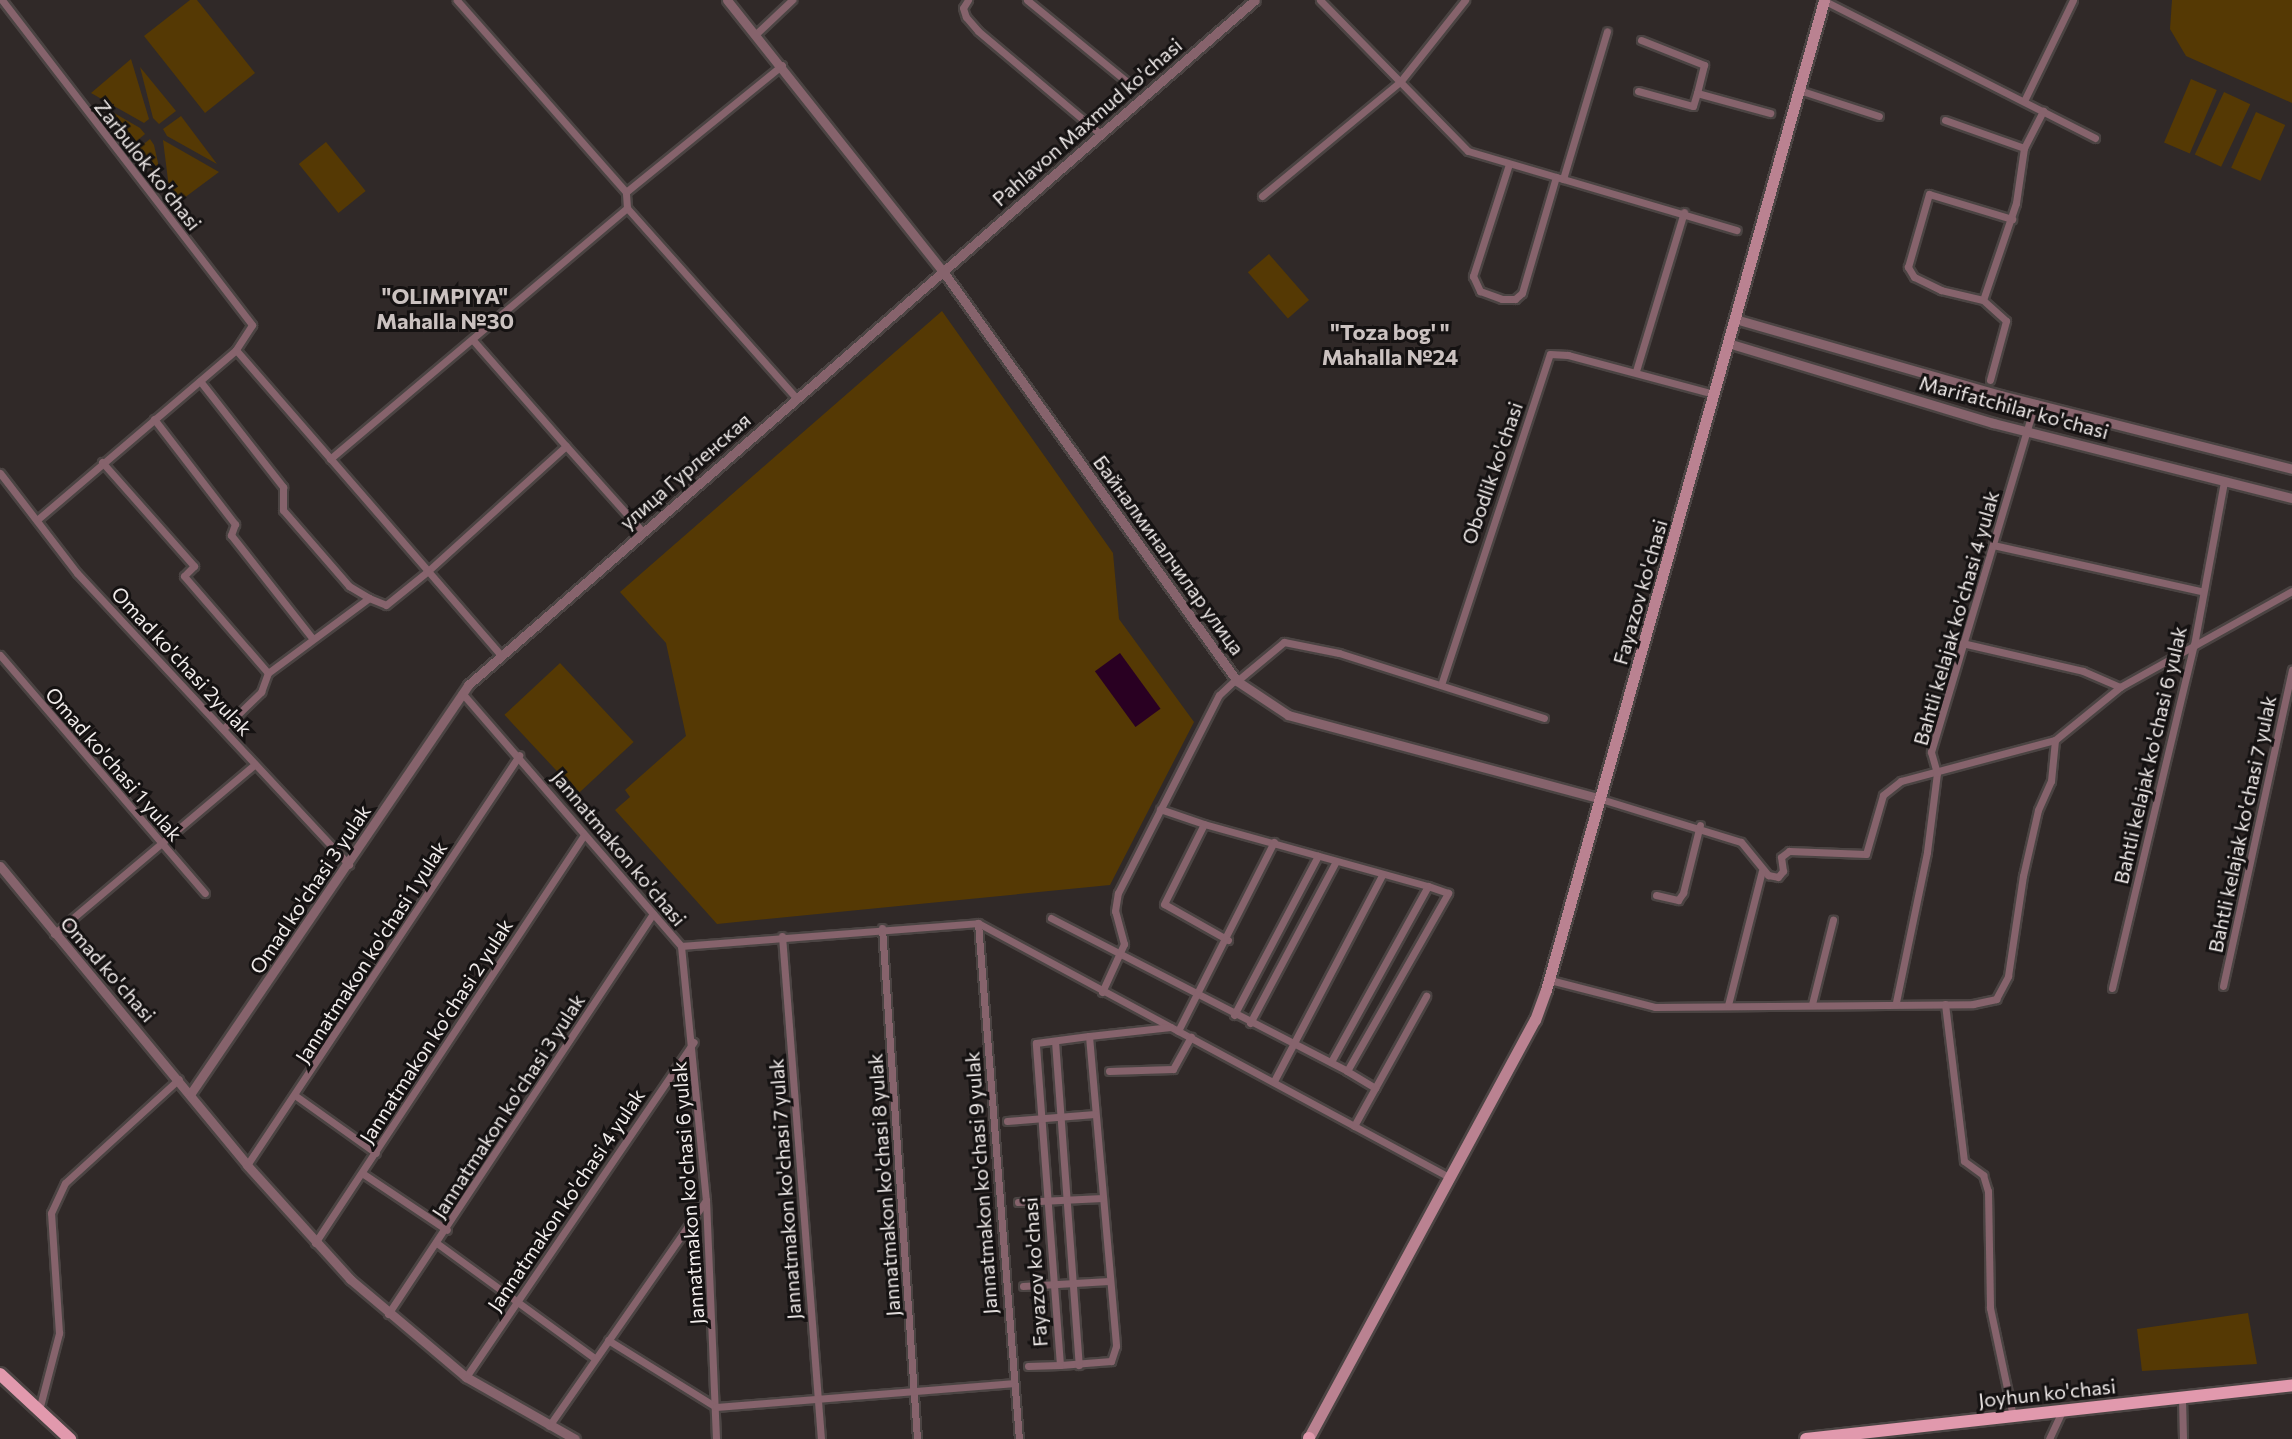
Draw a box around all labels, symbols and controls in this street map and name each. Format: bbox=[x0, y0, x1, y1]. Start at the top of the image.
street label: Pahlavon Maxmud ko'chasi bbox=[987, 33, 1187, 211]
street label: Zarbulok ko'chasi bbox=[90, 95, 206, 235]
district label: "OLIMPIYA" Mahalla №30 bbox=[376, 282, 514, 334]
district label: "Toza bog' " Mahalla №24 bbox=[1322, 318, 1458, 370]
street label: Marifatchilar ko'chasi bbox=[1917, 370, 2111, 444]
street label: Obodlik ko'chasi bbox=[1456, 399, 1528, 547]
street label: улица Гурленская bbox=[615, 408, 755, 534]
street label: Байналминалчилар улица bbox=[1088, 450, 1250, 660]
street label: Bahtli kelajak ko'chasi 4 yulak bbox=[1908, 488, 2004, 748]
street label: Fayazov ko'chasi bbox=[1608, 517, 1672, 667]
street label: Omad ko'chasi 2yulak bbox=[107, 582, 257, 740]
street label: Bahtli kelajak ko'chasi 6 yulak bbox=[2109, 624, 2191, 886]
street label: Omad ko'chasi 1 yulak bbox=[41, 682, 187, 846]
street label: Bahtli kelajak ko'chasi 7 yulak bbox=[2203, 693, 2281, 955]
street label: Jannatmakon ko'chasi bbox=[547, 765, 691, 931]
street label: Omad ko'chasi 3 yulak bbox=[244, 800, 376, 978]
street label: Jannatmakon ko'chasi 1 yulak bbox=[290, 836, 452, 1068]
street label: Omad ko'chasi bbox=[56, 911, 160, 1027]
street label: Jannatmakon ko'chasi 2 yulak bbox=[354, 914, 518, 1148]
street label: Jannatmakon ko'chasi 3 yulak bbox=[426, 989, 590, 1223]
street label: Jannatmakon ko'chasi 9 yulak bbox=[960, 1051, 1002, 1315]
street label: Jannatmakon ko'chasi 8 yulak bbox=[863, 1053, 905, 1317]
street label: Jannatmakon ko'chasi 7 yulak bbox=[764, 1058, 806, 1320]
street label: Jannatmakon ko'chasi 6 yulak bbox=[667, 1061, 709, 1325]
street label: Jannatmakon ko'chasi 4 yulak bbox=[482, 1084, 650, 1316]
street label: Fayazov ko'chasi bbox=[1018, 1196, 1052, 1348]
street label: Joyhun ko'chasi bbox=[1977, 1374, 2117, 1412]

